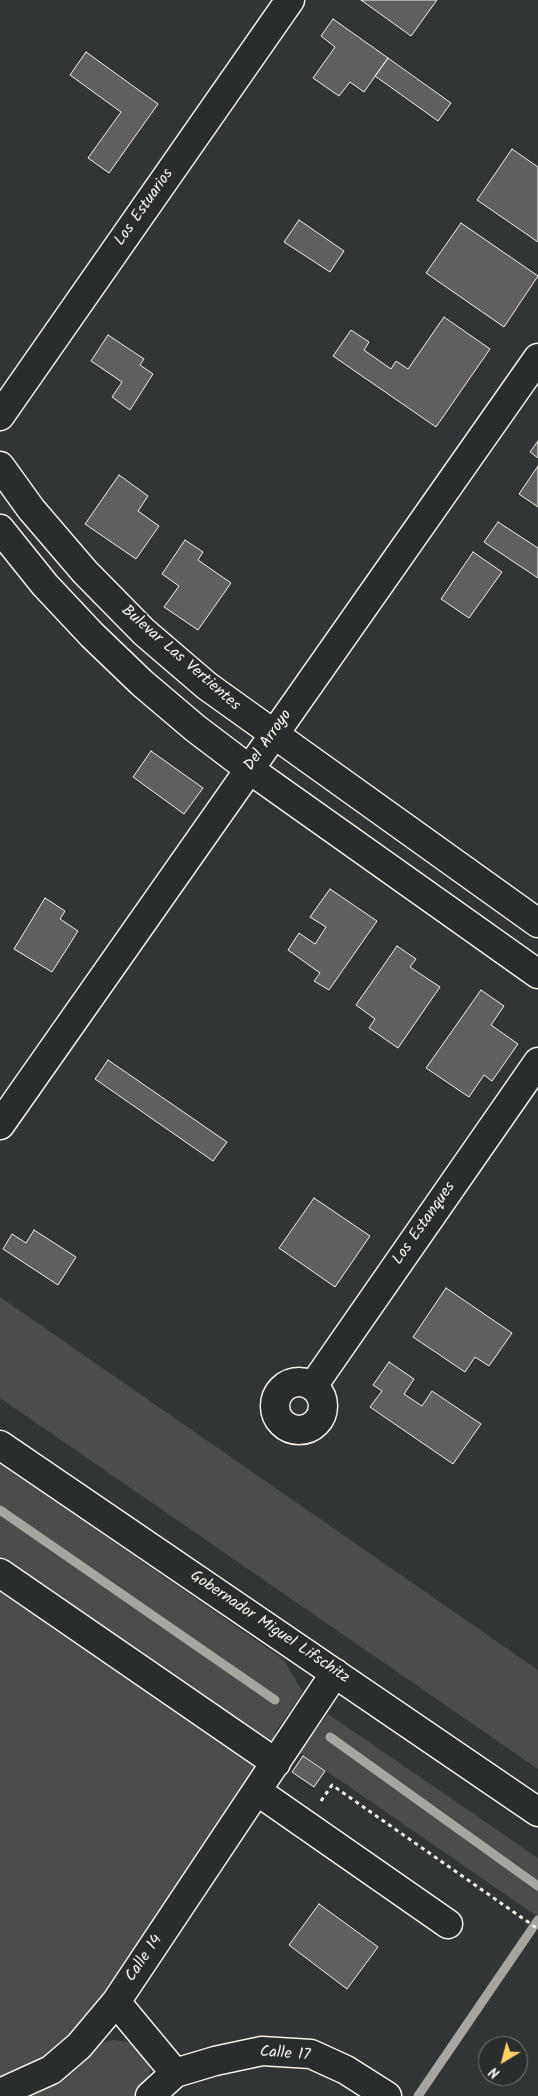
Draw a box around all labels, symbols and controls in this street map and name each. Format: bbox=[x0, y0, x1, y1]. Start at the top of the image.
street label: Los Estuarios bbox=[111, 166, 179, 250]
street label: Bulevar Las Vertientes bbox=[117, 602, 243, 716]
street label: Del Arroyo bbox=[241, 707, 297, 775]
street label: Los Estanques bbox=[389, 1179, 461, 1269]
street label: Gobernador Miguel Lifschitz bbox=[186, 1567, 352, 1689]
street label: Calle 14 bbox=[122, 1932, 168, 1986]
north arrow bbox=[478, 2036, 528, 2086]
street label: Calle 17 bbox=[259, 2044, 311, 2066]
text: N bbox=[484, 2061, 505, 2084]

